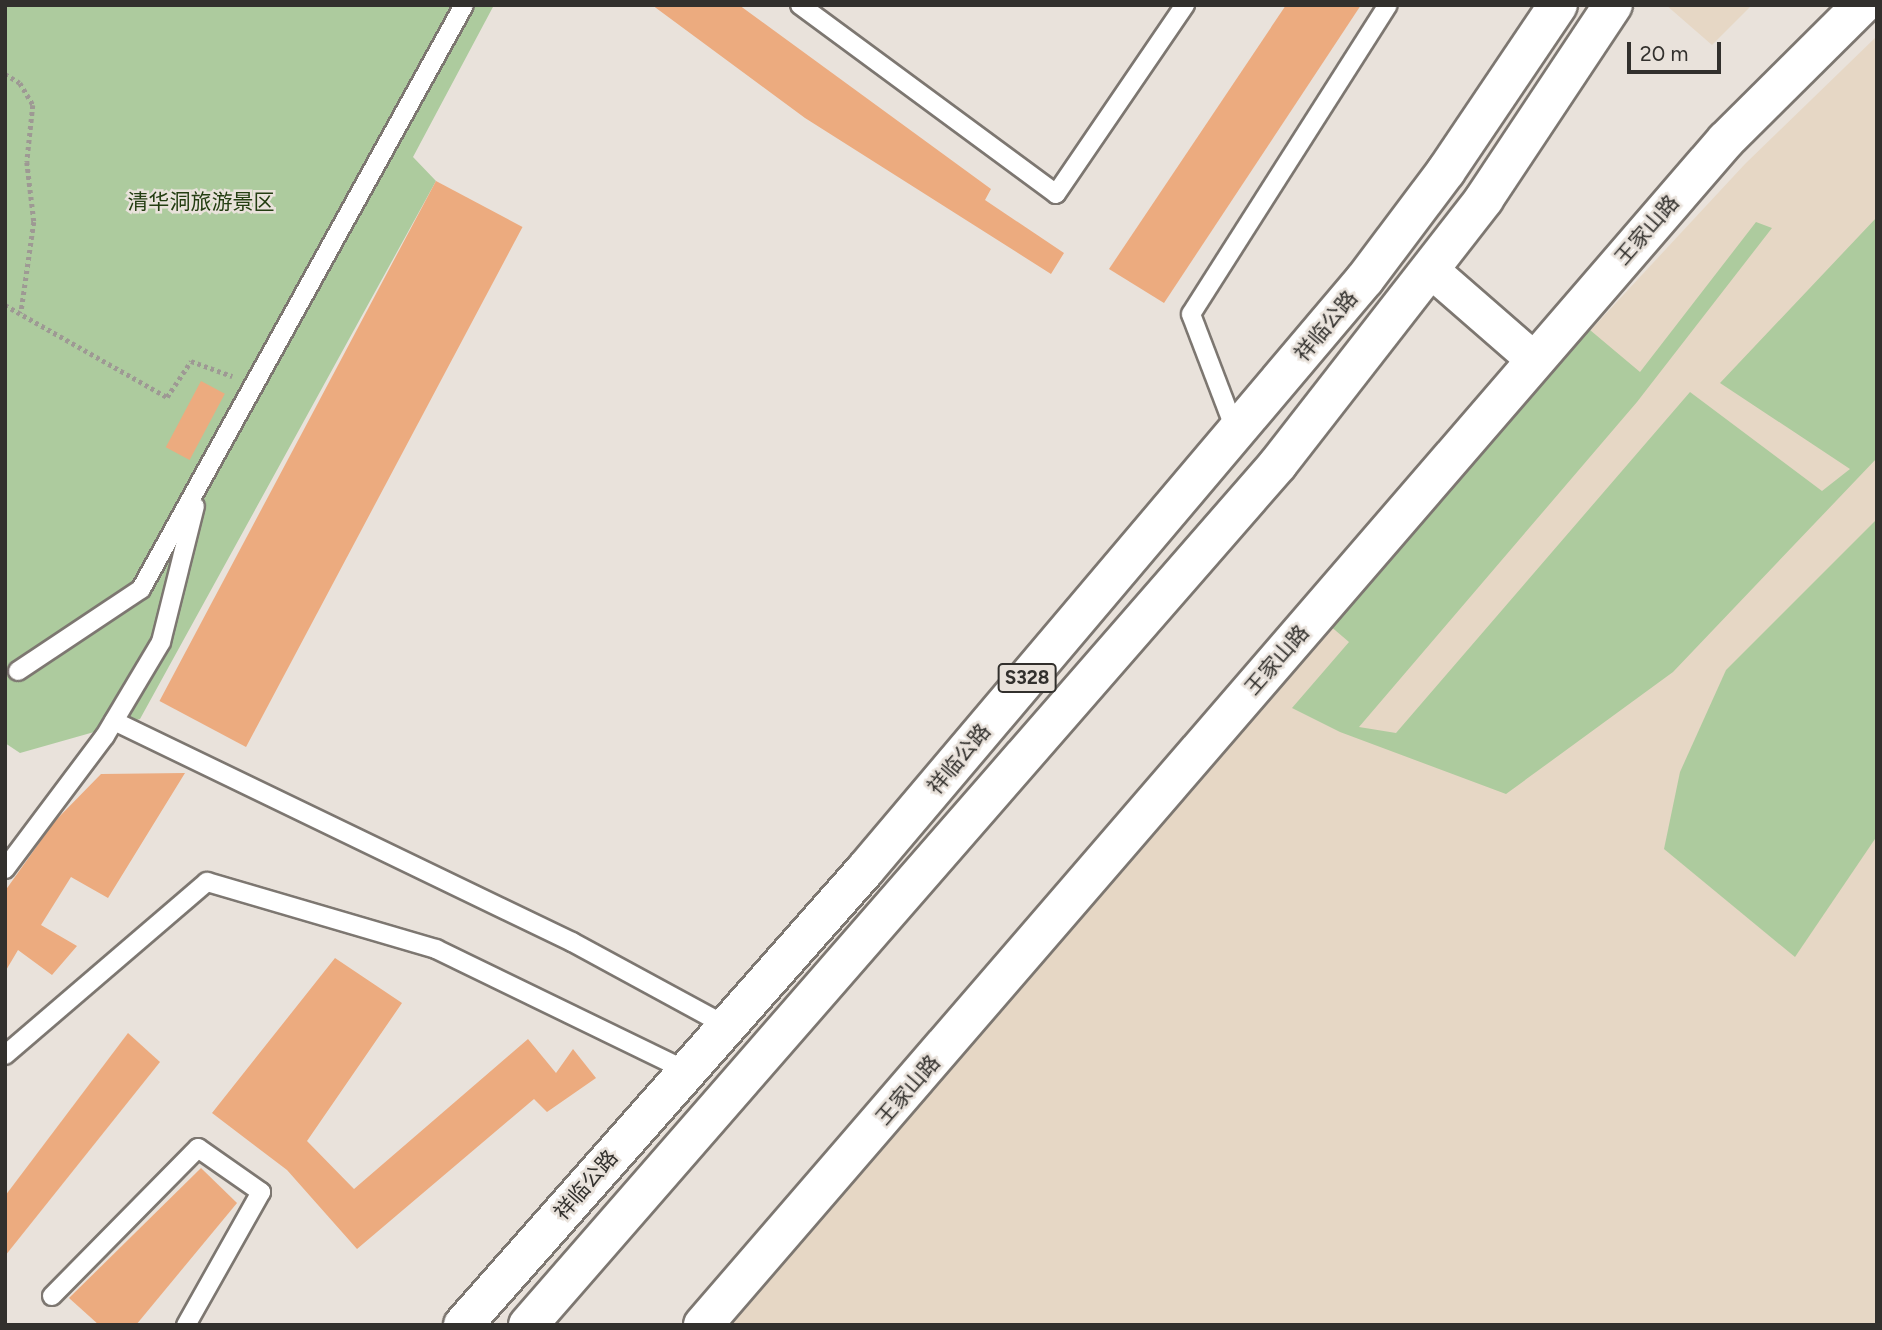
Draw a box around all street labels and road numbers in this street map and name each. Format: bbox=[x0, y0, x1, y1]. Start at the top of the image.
street label: 王家山路 bbox=[1610, 190, 1684, 270]
street label: 祥临公路 bbox=[1289, 286, 1363, 366]
street label: 王家山路 bbox=[1240, 620, 1314, 700]
road number: S328 bbox=[997, 663, 1057, 694]
street label: 祥临公路 bbox=[922, 719, 996, 799]
street label: 王家山路 bbox=[871, 1050, 945, 1130]
street label: 祥临公路 bbox=[549, 1145, 623, 1225]

